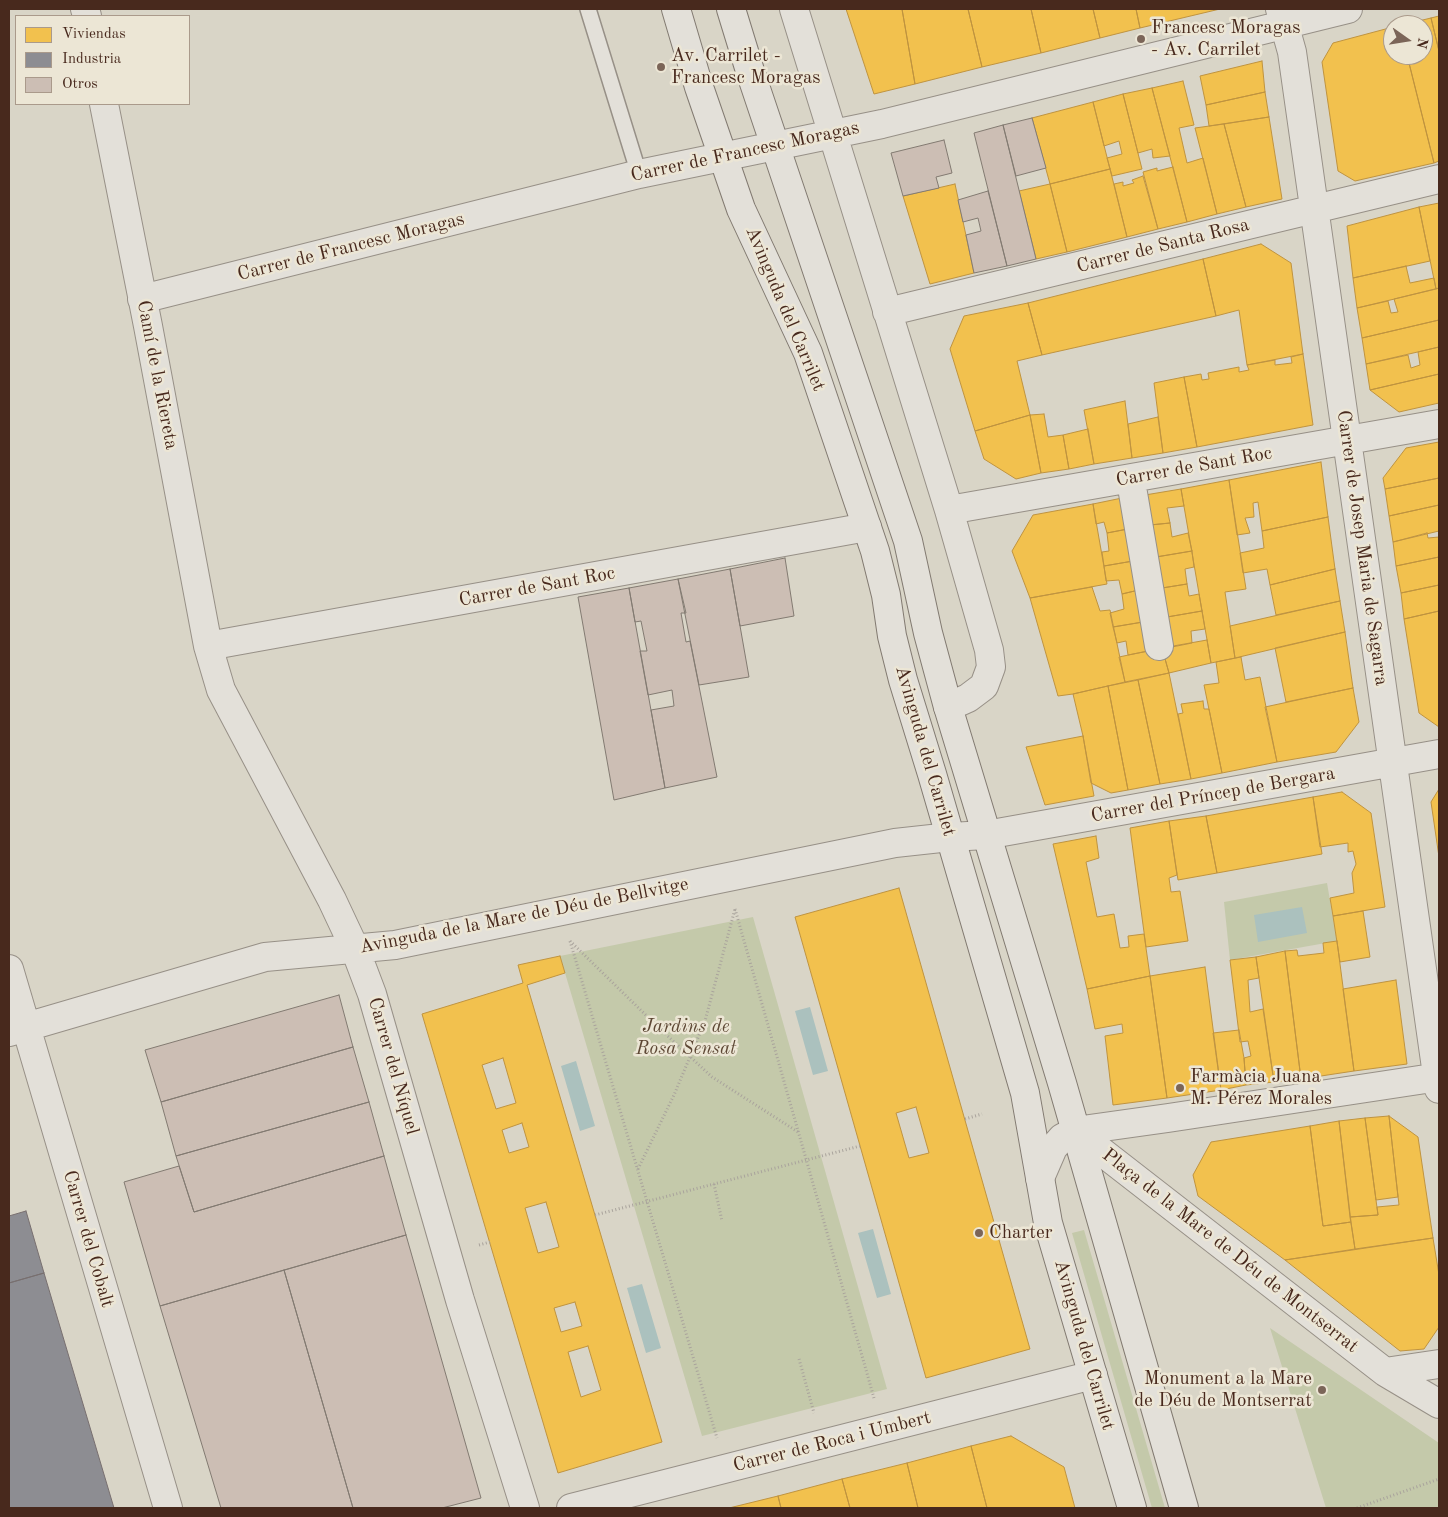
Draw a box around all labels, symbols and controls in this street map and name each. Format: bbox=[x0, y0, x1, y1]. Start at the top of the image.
legend bbox=[15, 15, 190, 105]
north arrow bbox=[1383, 15, 1433, 65]
place label: Francesc Moragas - Av. Carrilet bbox=[1151, 17, 1301, 61]
text: Viviendas bbox=[62, 27, 126, 42]
marker: Francesc Moragas - Av. Carrilet bbox=[1135, 33, 1147, 45]
text: N bbox=[1414, 36, 1430, 50]
place label: Av. Carrilet - Francesc Moragas bbox=[671, 45, 821, 89]
text: Industria bbox=[62, 52, 121, 67]
marker: Av. Carrilet - Francesc Moragas bbox=[655, 61, 667, 73]
text: Otros bbox=[62, 77, 98, 92]
street label: Carrer de Francesc Moragas bbox=[629, 117, 861, 187]
street label: Carrer de Francesc Moragas bbox=[235, 208, 467, 286]
street label: Carrer de Santa Rosa bbox=[1074, 214, 1252, 278]
street label: Avinguda del Carrilet bbox=[740, 223, 830, 395]
street label: Camí de la Riereta bbox=[131, 298, 183, 452]
street label: Carrer de Josep Maria de Sagarra bbox=[1331, 409, 1393, 687]
street label: Carrer de Sant Roc bbox=[1114, 442, 1274, 492]
street label: Carrer de Sant Roc bbox=[457, 562, 617, 612]
street label: Avinguda del Carrilet bbox=[890, 663, 960, 839]
street label: Carrer del Príncep de Bergara bbox=[1089, 762, 1337, 828]
street label: Avinguda de la Mare de Déu de Bellvitge bbox=[358, 873, 690, 959]
street label: Carrer del Níquel bbox=[362, 995, 424, 1137]
park label: Jardins de Rosa Sensat bbox=[636, 1016, 736, 1060]
place label: Farmàcia Juana M. Pérez Morales bbox=[1190, 1066, 1332, 1110]
marker: Farmàcia Juana M. Pérez Morales bbox=[1174, 1082, 1186, 1094]
street label: Plaça de la Mare de Déu de Montserrat bbox=[1097, 1144, 1363, 1358]
street label: Carrer del Cobalt bbox=[58, 1168, 118, 1310]
place label: Charter bbox=[989, 1222, 1052, 1244]
marker: Charter bbox=[973, 1227, 985, 1239]
street label: Avinguda del Carrilet bbox=[1049, 1257, 1119, 1433]
place label: Monument a la Mare de Déu de Montserrat bbox=[1134, 1368, 1312, 1412]
marker: Monument a la Mare de Déu de Montserrat bbox=[1316, 1384, 1328, 1396]
street label: Carrer de Roca i Umbert bbox=[731, 1406, 933, 1478]

